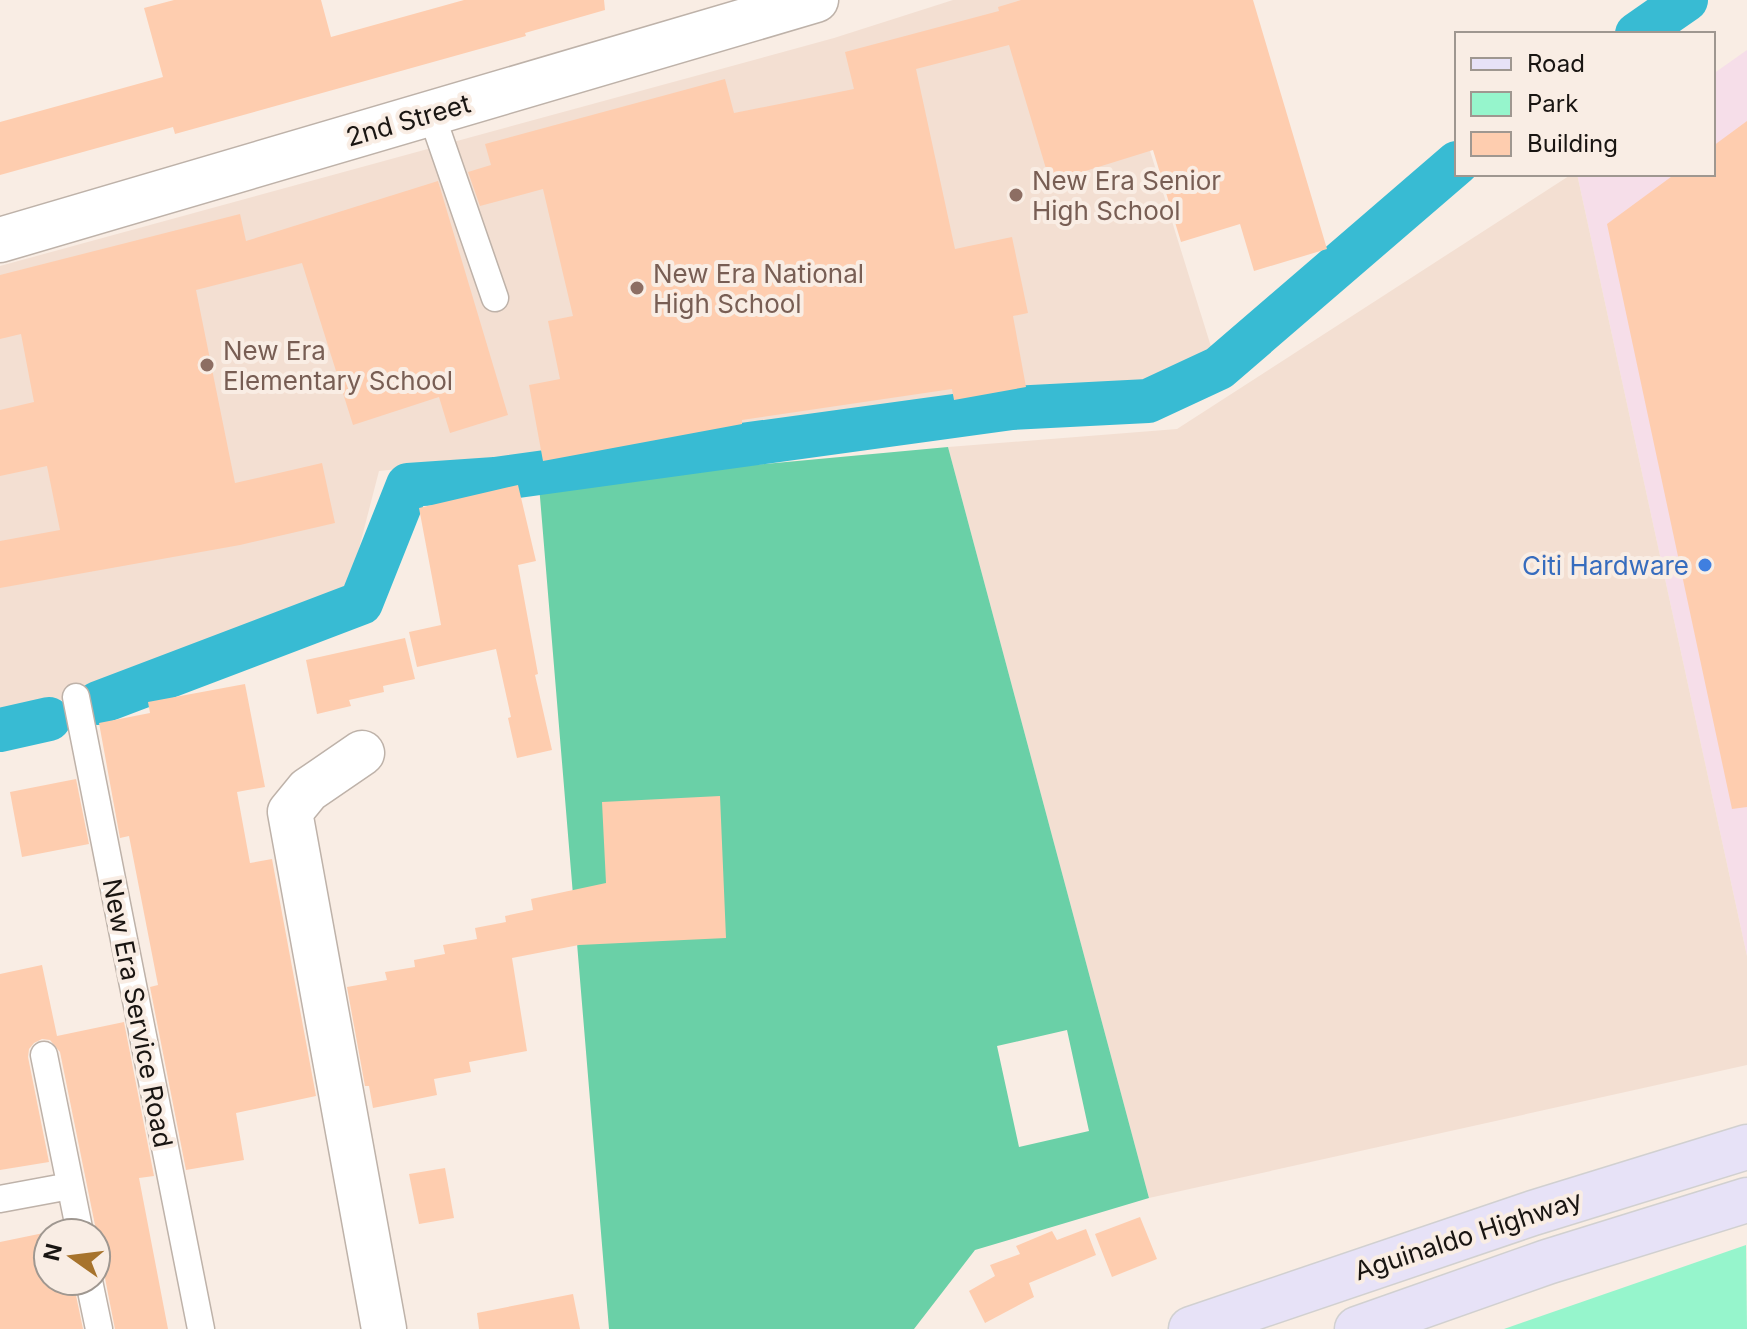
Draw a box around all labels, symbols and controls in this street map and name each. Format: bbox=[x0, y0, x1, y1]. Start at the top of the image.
legend bbox=[1455, 32, 1715, 176]
text: Road bbox=[1527, 49, 1585, 78]
street label: 2nd Street bbox=[342, 87, 474, 153]
text: Park bbox=[1527, 89, 1578, 118]
text: Building bbox=[1527, 129, 1618, 158]
place label: New Era Senior High School bbox=[1032, 165, 1221, 226]
marker: New Era Senior High School bbox=[1007, 186, 1025, 204]
place label: New Era National High School bbox=[653, 258, 864, 319]
marker: New Era National High School bbox=[628, 279, 646, 297]
place label: New Era Elementary School bbox=[223, 335, 453, 396]
marker: New Era Elementary School bbox=[198, 356, 216, 374]
place label: Citi Hardware bbox=[1522, 550, 1689, 581]
marker: Citi Hardware bbox=[1696, 556, 1714, 574]
street label: New Era Service Road bbox=[97, 876, 179, 1150]
street label: Aguinaldo Highway bbox=[1350, 1184, 1586, 1286]
north arrow bbox=[32, 1217, 112, 1297]
text: N bbox=[38, 1241, 67, 1263]

